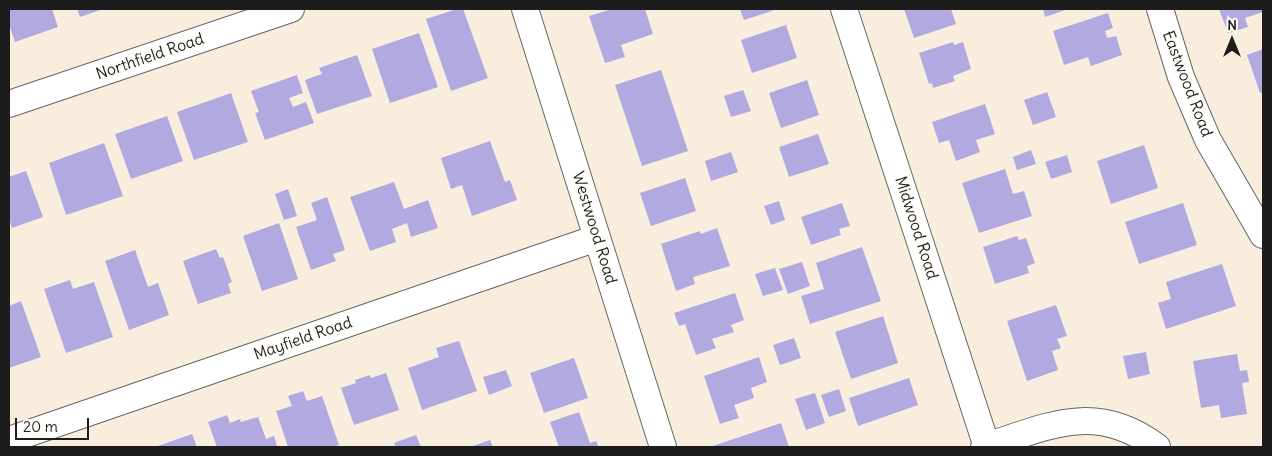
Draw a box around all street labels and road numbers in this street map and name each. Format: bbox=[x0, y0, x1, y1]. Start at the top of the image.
street label: Eastwood Road bbox=[1158, 28, 1216, 140]
street label: Northfield Road bbox=[94, 30, 206, 84]
street label: Westwood Road bbox=[568, 169, 620, 287]
street label: Midwood Road bbox=[890, 174, 942, 282]
street label: Mayfield Road bbox=[251, 313, 355, 365]

